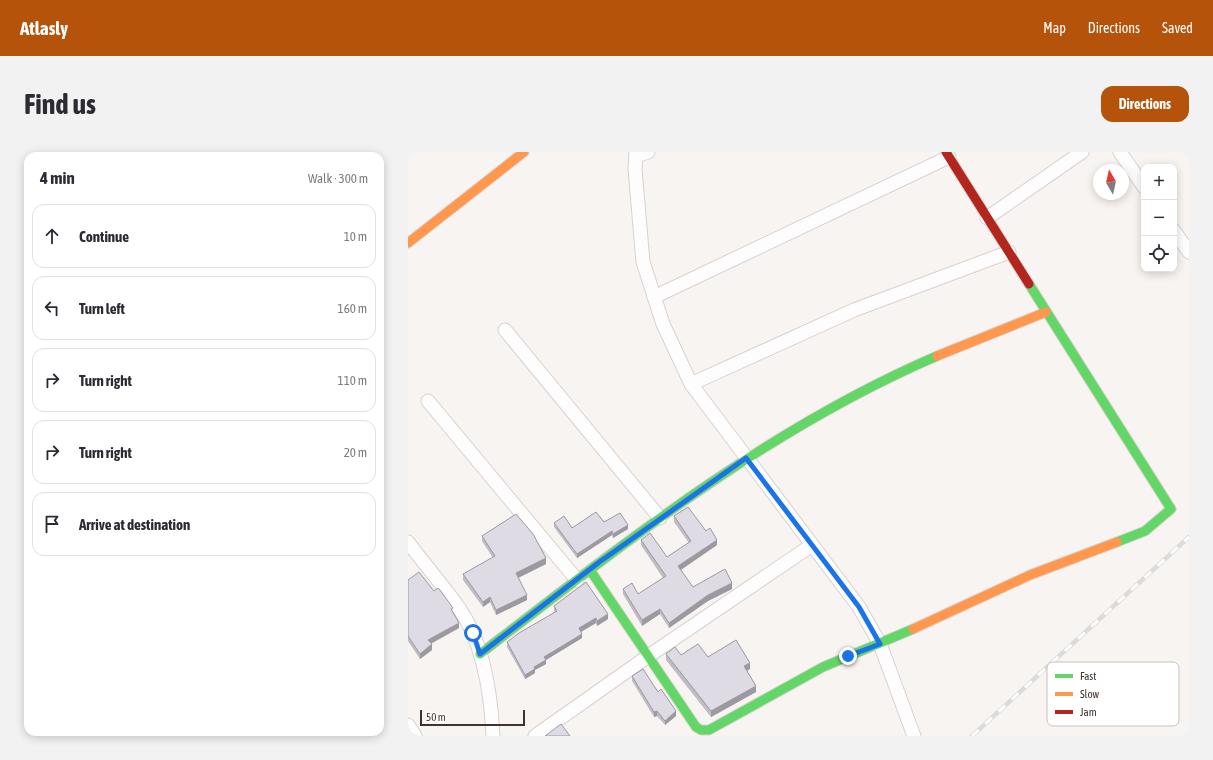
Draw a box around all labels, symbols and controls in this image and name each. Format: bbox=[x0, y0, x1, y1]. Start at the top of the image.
text: Atlasly bbox=[20, 17, 68, 39]
text: Map bbox=[1043, 20, 1066, 36]
text: Directions bbox=[1088, 20, 1140, 36]
text: Saved bbox=[1162, 20, 1193, 36]
button: Directions bbox=[1101, 86, 1189, 122]
text: Find us bbox=[24, 88, 96, 120]
north arrow bbox=[1093, 164, 1129, 200]
map controls bbox=[1141, 164, 1177, 272]
button: + bbox=[1141, 164, 1177, 200]
text: 4 min bbox=[40, 168, 75, 188]
text: Walk · 300 m bbox=[308, 171, 368, 186]
button: − bbox=[1141, 200, 1177, 236]
icon: ahead bbox=[41, 225, 63, 247]
text: Continue bbox=[79, 228, 129, 245]
text: 10 m bbox=[344, 229, 367, 244]
button: locate bbox=[1141, 236, 1177, 272]
icon: left bbox=[41, 297, 63, 319]
text: Turn left bbox=[79, 300, 125, 317]
text: 160 m bbox=[338, 301, 367, 316]
icon: right bbox=[41, 369, 63, 391]
text: Turn right bbox=[79, 372, 132, 389]
text: 110 m bbox=[338, 373, 367, 388]
icon: right bbox=[41, 441, 63, 463]
text: Turn right bbox=[79, 444, 132, 461]
text: 20 m bbox=[344, 445, 367, 460]
icon: arrive bbox=[41, 513, 63, 535]
text: Arrive at destination bbox=[79, 516, 190, 533]
route start bbox=[464, 624, 482, 642]
route end bbox=[839, 647, 857, 665]
legend bbox=[1047, 662, 1179, 726]
text: Fast bbox=[1080, 670, 1096, 682]
text: Slow bbox=[1080, 688, 1099, 700]
text: Jam bbox=[1080, 706, 1097, 718]
scale bar bbox=[420, 708, 525, 727]
text: 50 m bbox=[426, 711, 446, 723]

